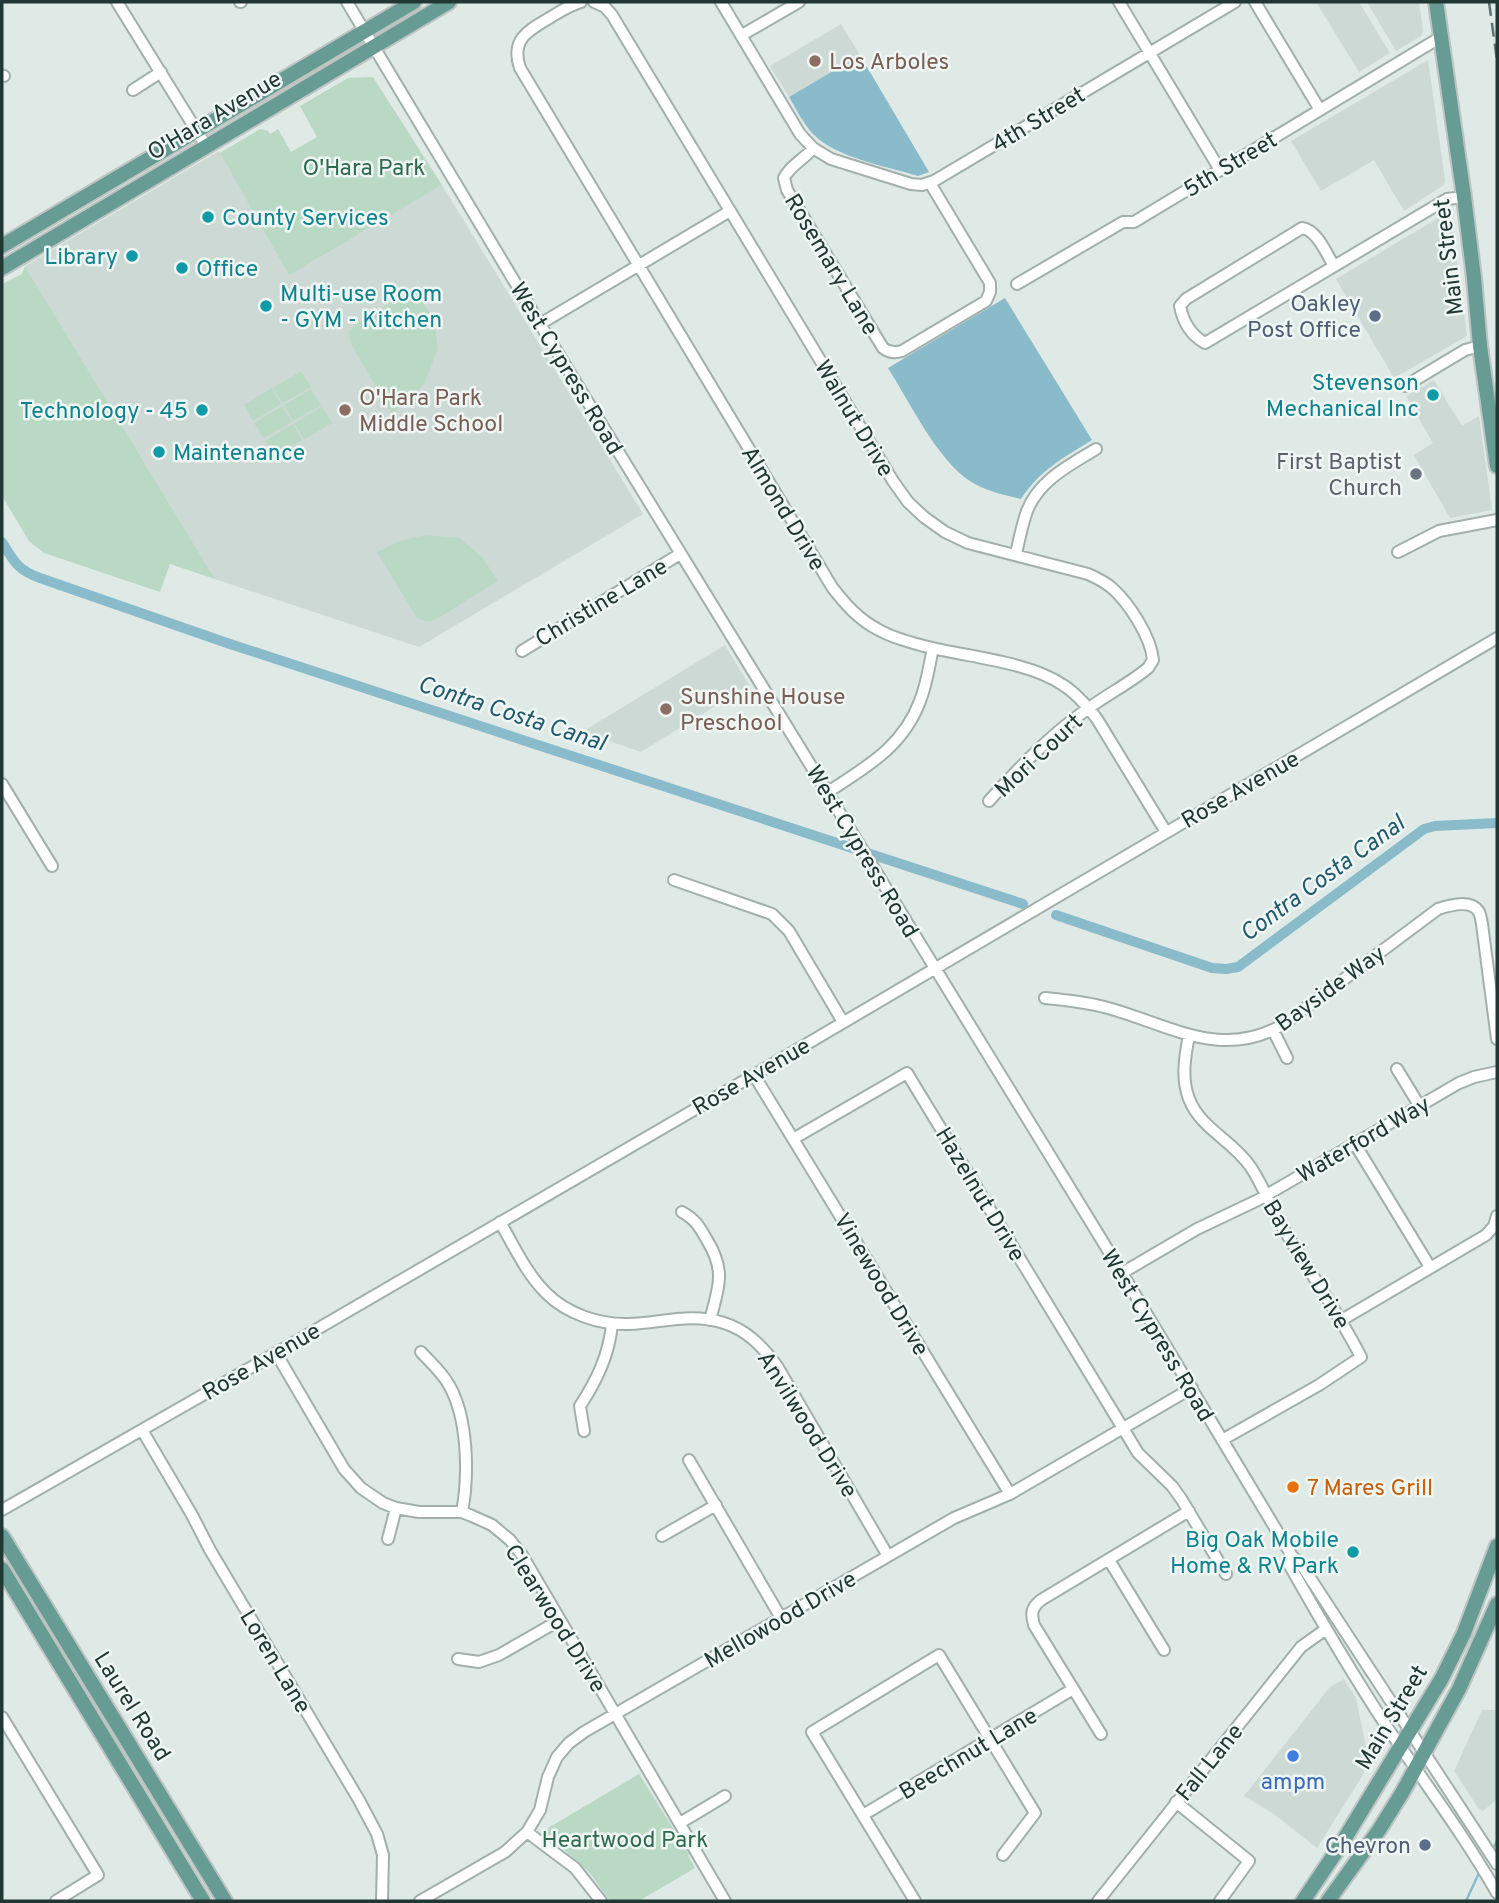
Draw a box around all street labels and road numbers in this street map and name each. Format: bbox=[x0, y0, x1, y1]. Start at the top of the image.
street label: O'Hara Avenue bbox=[143, 66, 288, 169]
street label: 4th Street bbox=[987, 82, 1091, 160]
street label: 5th Street bbox=[1179, 127, 1283, 205]
street label: Rosemary Lane bbox=[776, 189, 884, 341]
street label: Main Street bbox=[1429, 197, 1472, 317]
street label: West Cypress Road bbox=[502, 278, 628, 461]
street label: Walnut Drive bbox=[807, 356, 899, 483]
street label: Almond Drive bbox=[733, 442, 830, 577]
street label: Christine Lane bbox=[531, 553, 674, 655]
street label: Mori Court bbox=[989, 709, 1090, 805]
street label: Rose Avenue bbox=[1177, 746, 1306, 837]
street label: West Cypress Road bbox=[798, 761, 924, 944]
street label: Bayside Way bbox=[1271, 940, 1392, 1040]
street label: Rose Avenue bbox=[688, 1033, 817, 1124]
street label: Waterford Way bbox=[1292, 1091, 1436, 1191]
street label: Hazelnut Drive bbox=[927, 1123, 1030, 1268]
street label: Bayview Drive bbox=[1255, 1195, 1355, 1335]
street label: Vinewood Drive bbox=[826, 1209, 934, 1362]
street label: West Cypress Road bbox=[1093, 1245, 1219, 1428]
street label: Rose Avenue bbox=[198, 1318, 327, 1409]
street label: Anvilwood Drive bbox=[749, 1347, 863, 1504]
street label: Clearwood Drive bbox=[497, 1540, 611, 1699]
street label: Mellowood Drive bbox=[700, 1566, 863, 1676]
street label: Loren Lane bbox=[232, 1605, 316, 1719]
street label: Laurel Road bbox=[86, 1647, 176, 1767]
street label: Main Street bbox=[1350, 1660, 1436, 1776]
street label: Beechnut Lane bbox=[895, 1702, 1044, 1808]
street label: Fall Lane bbox=[1171, 1719, 1251, 1808]

